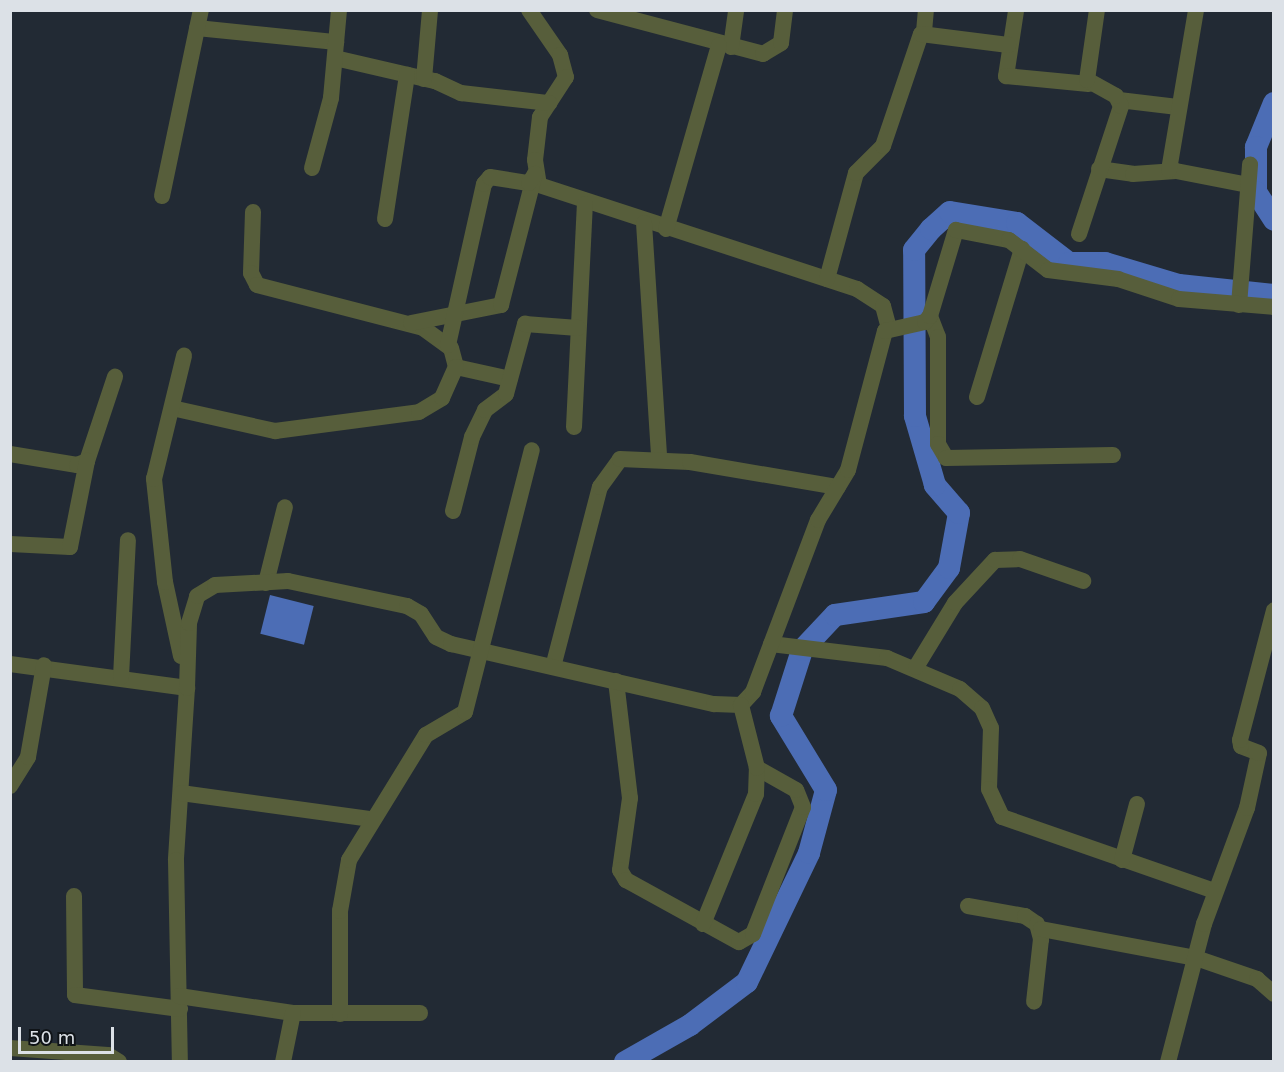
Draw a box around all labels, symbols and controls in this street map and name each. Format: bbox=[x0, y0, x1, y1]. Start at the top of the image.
scale bar bbox=[21, 1015, 117, 1053]
text: 50 m bbox=[29, 1027, 75, 1048]

